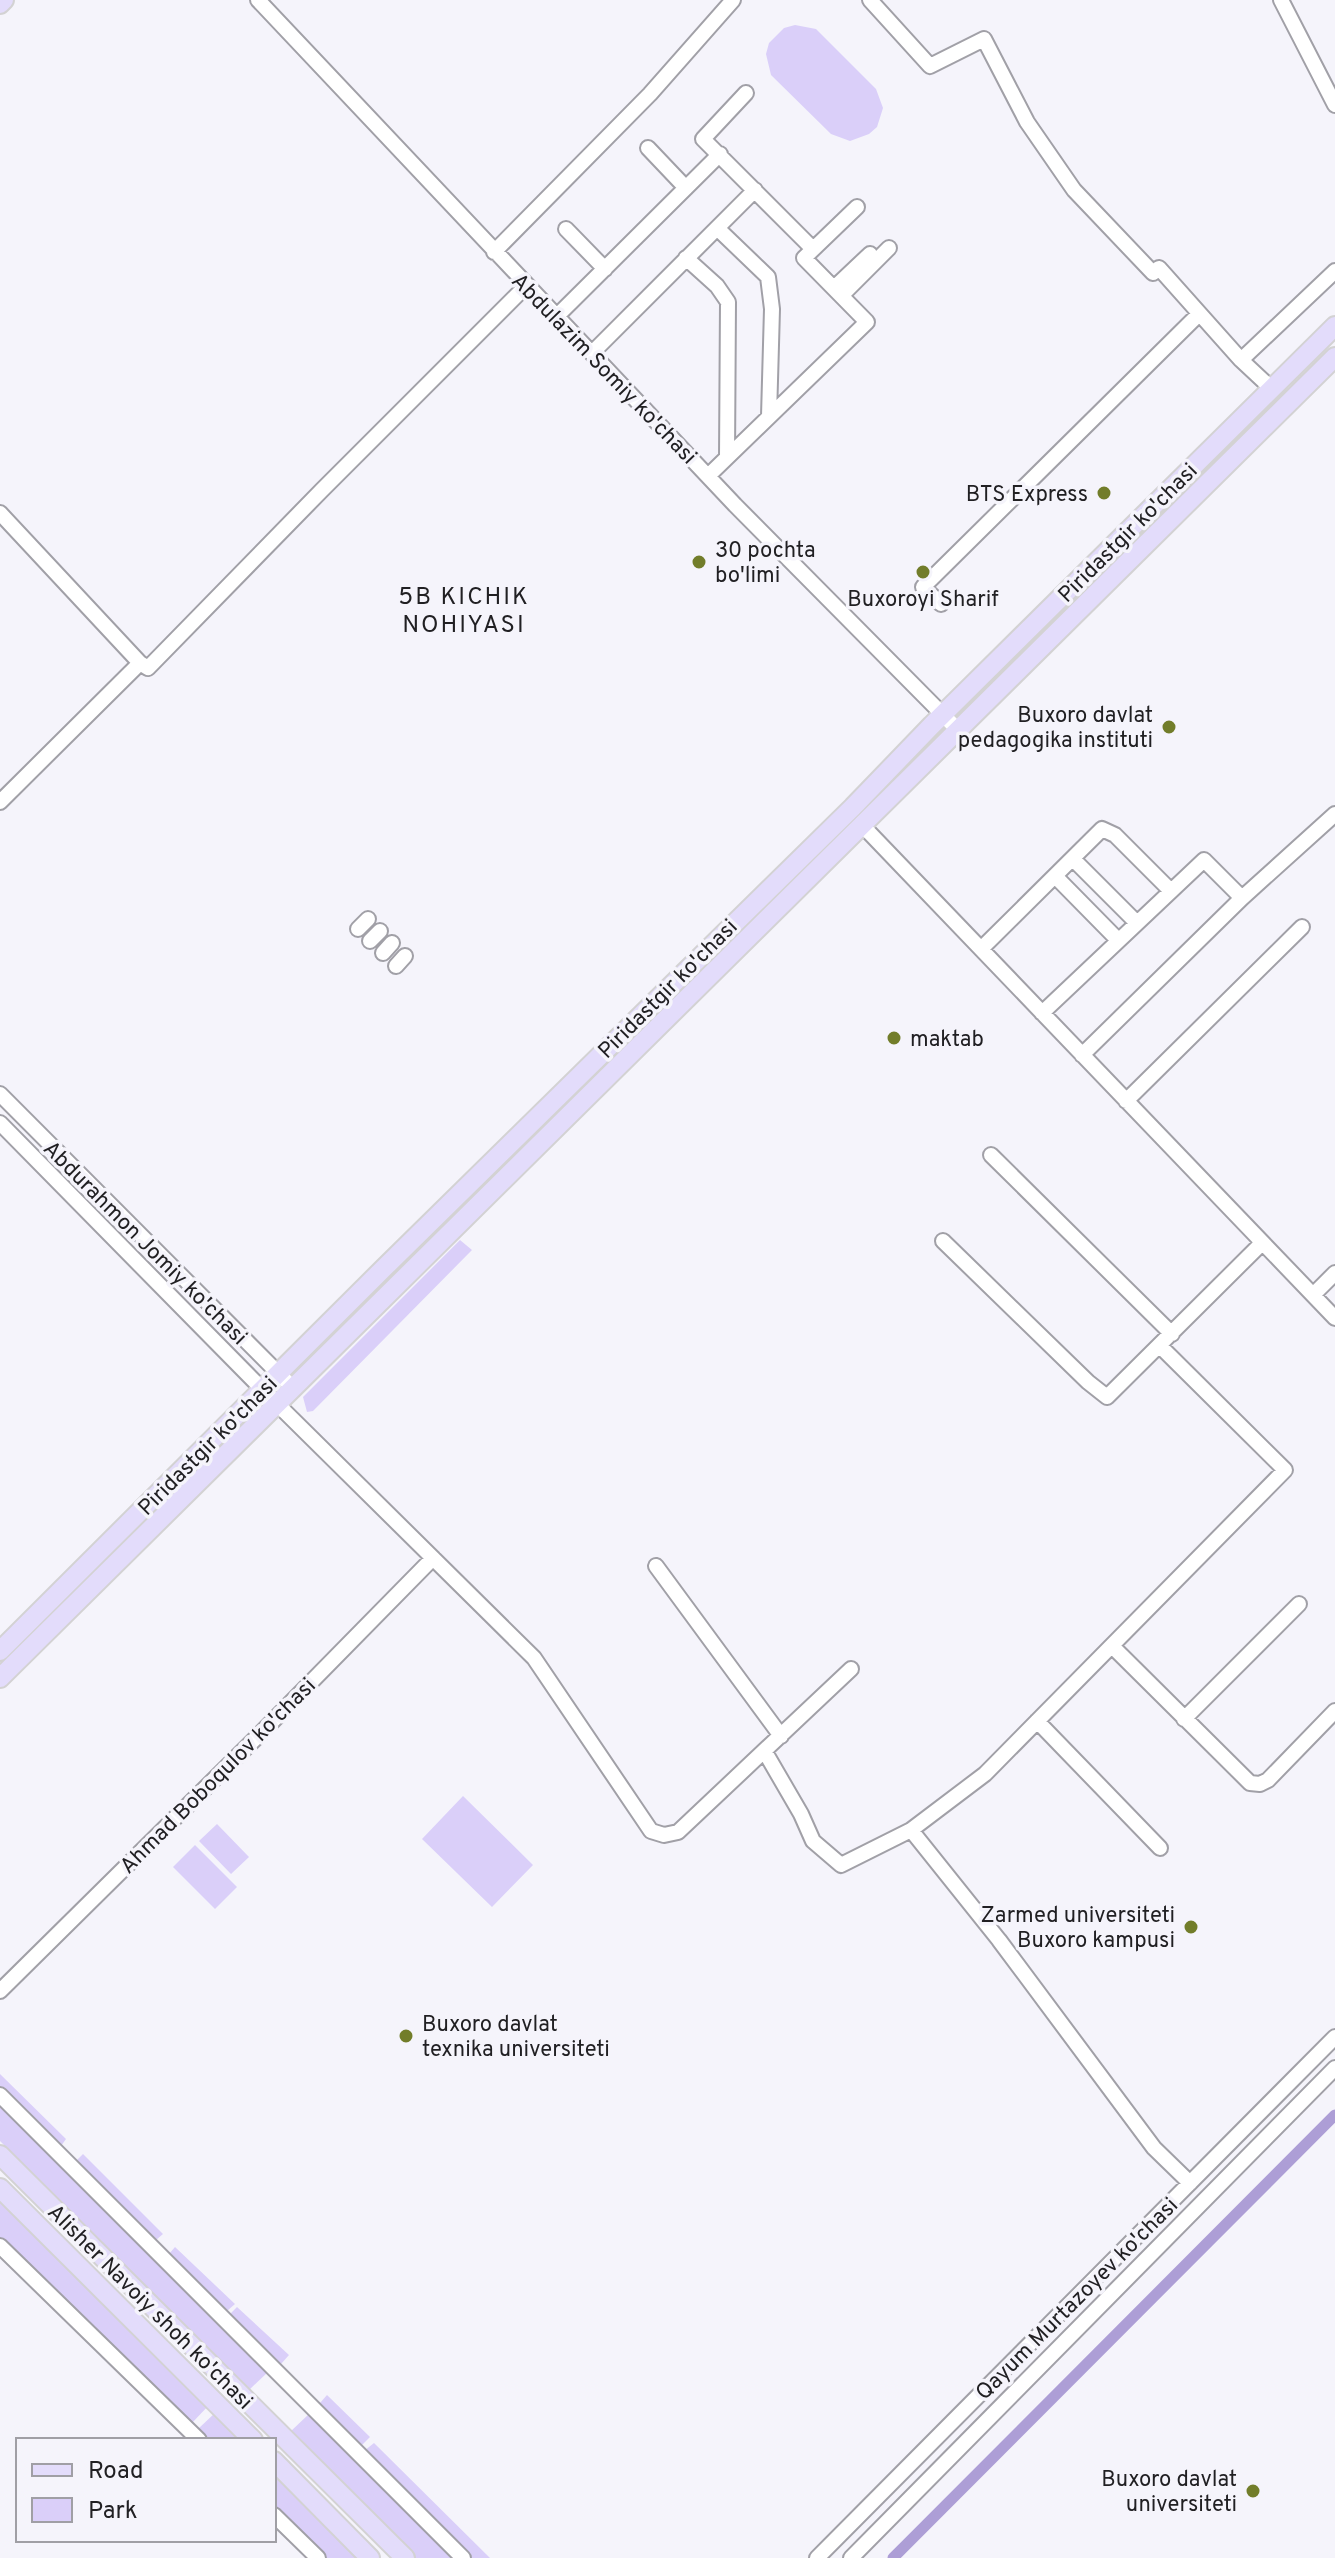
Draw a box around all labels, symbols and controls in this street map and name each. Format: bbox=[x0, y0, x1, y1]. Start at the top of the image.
street label: Abdulazim Somiy ko'chasi bbox=[505, 269, 702, 471]
street label: Piridastgir ko'chasi bbox=[1053, 458, 1204, 609]
place label: BTS Express bbox=[966, 482, 1088, 509]
marker: BTS Express bbox=[1095, 484, 1113, 502]
place label: 30 pochta bo'limi bbox=[715, 538, 815, 590]
marker: 30 pochta bo'limi bbox=[690, 553, 708, 571]
marker: Buxoroyi Sharif bbox=[914, 563, 932, 581]
district label: 5B KICHIK NOHIYASI bbox=[398, 583, 530, 641]
place label: Buxoroyi Sharif bbox=[847, 587, 999, 614]
place label: Buxoro davlat pedagogika instituti bbox=[958, 703, 1153, 755]
marker: Buxoro davlat pedagogika instituti bbox=[1160, 718, 1178, 736]
street label: Piridastgir ko'chasi bbox=[593, 914, 744, 1065]
place label: maktab bbox=[910, 1027, 984, 1054]
marker: maktab bbox=[885, 1029, 903, 1047]
street label: Abdurahmon Jomiy ko'chasi bbox=[36, 1136, 252, 1352]
street label: Piridastgir ko'chasi bbox=[133, 1371, 284, 1522]
street label: Ahmad Boboqulov ko'chasi bbox=[115, 1673, 322, 1880]
place label: Zarmed universiteti Buxoro kampusi bbox=[981, 1903, 1175, 1955]
marker: Zarmed universiteti Buxoro kampusi bbox=[1182, 1918, 1200, 1936]
place label: Buxoro davlat texnika universiteti bbox=[422, 2012, 610, 2064]
marker: Buxoro davlat texnika universiteti bbox=[397, 2027, 415, 2045]
street label: Qayum Murtazoyev ko'chasi bbox=[971, 2193, 1185, 2407]
street label: Alisher Navoiy shoh ko'chasi bbox=[41, 2199, 258, 2416]
legend bbox=[16, 2438, 276, 2542]
text: Road bbox=[88, 2457, 144, 2487]
place label: Buxoro davlat universiteti bbox=[1101, 2467, 1237, 2519]
marker: Buxoro davlat universiteti bbox=[1244, 2482, 1262, 2500]
text: Park bbox=[88, 2497, 138, 2527]

